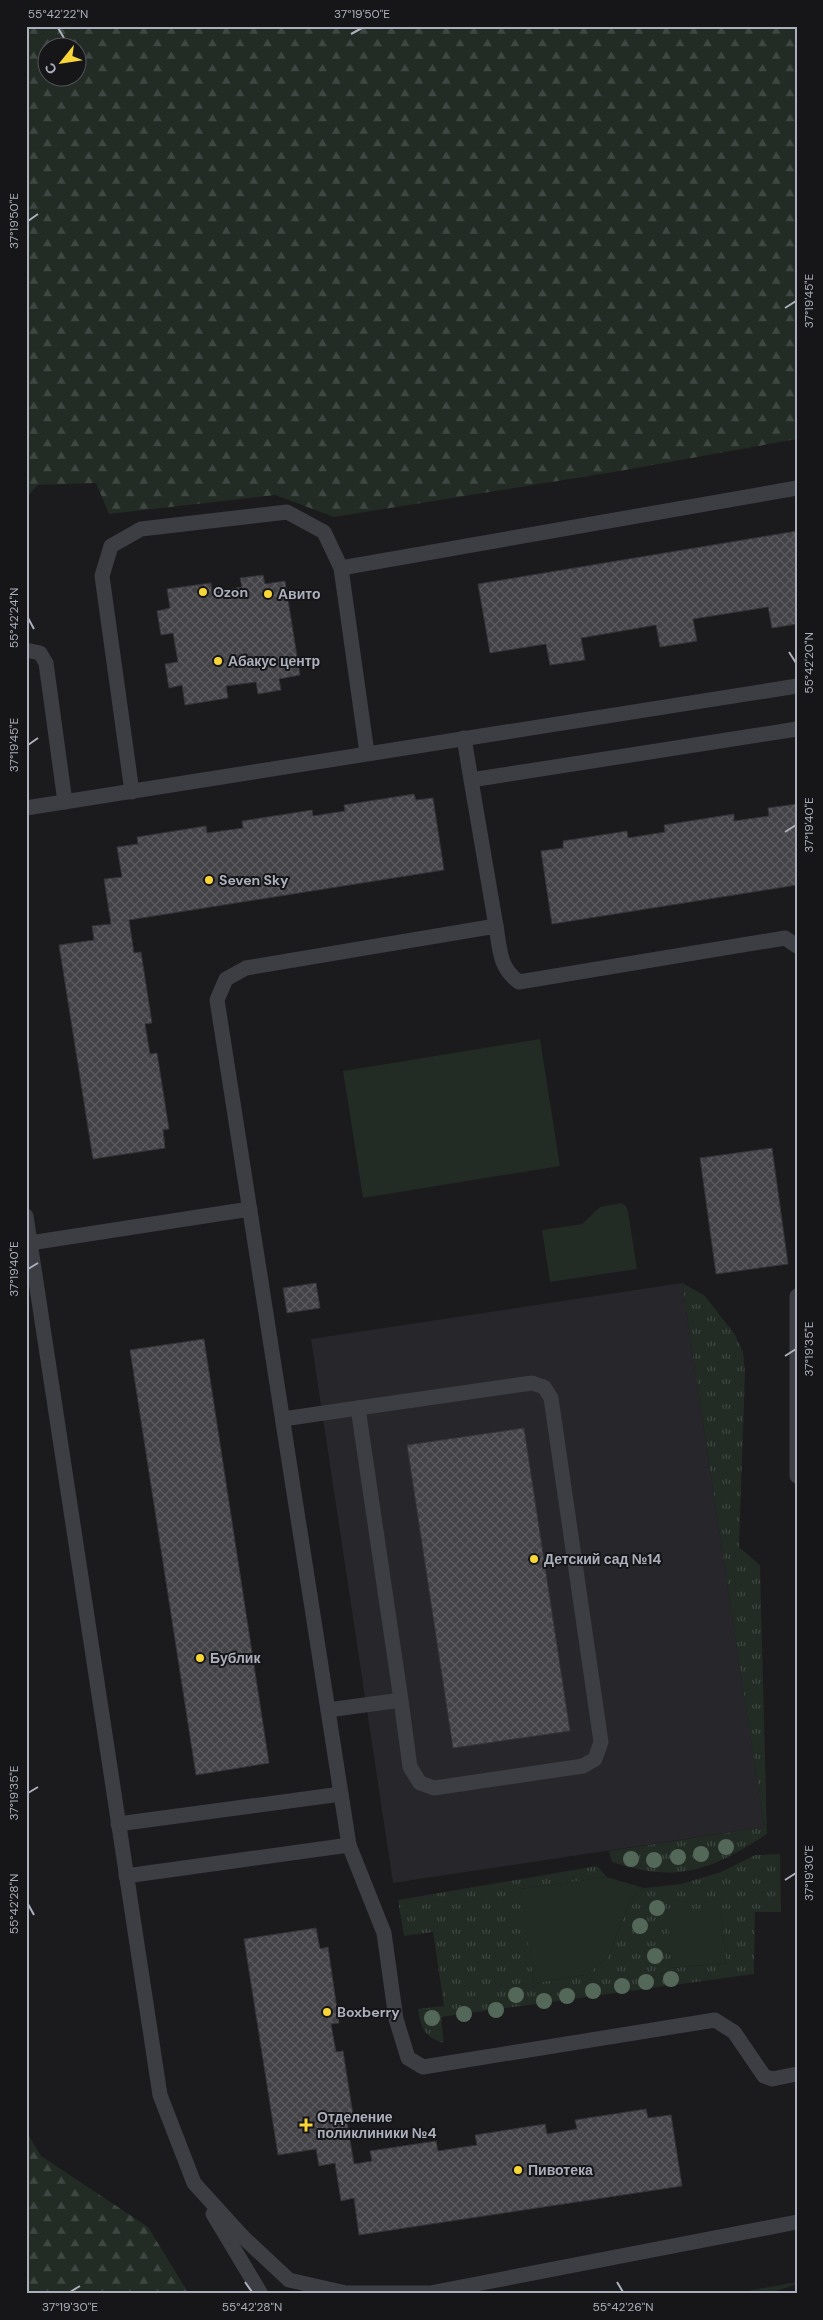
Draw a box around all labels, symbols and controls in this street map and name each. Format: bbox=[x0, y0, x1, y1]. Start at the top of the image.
text: 55°42'22"N bbox=[28, 6, 88, 22]
text: 37°19'50"E bbox=[334, 6, 390, 22]
north arrow bbox=[38, 38, 88, 88]
text: С bbox=[40, 60, 61, 77]
text: 37°19'50"E bbox=[6, 193, 22, 249]
text: 37°19'45"E bbox=[801, 273, 817, 328]
place label: Ozon bbox=[213, 583, 248, 601]
place label: Авито bbox=[278, 585, 321, 603]
marker: Ozon bbox=[197, 586, 209, 598]
text: 55°42'24"N bbox=[6, 588, 22, 648]
marker: Авито bbox=[262, 588, 274, 600]
text: 55°42'20"N bbox=[801, 632, 817, 694]
place label: Абакус центр bbox=[228, 652, 320, 670]
marker: Абакус центр bbox=[212, 655, 224, 667]
text: 37°19'45"E bbox=[6, 717, 22, 772]
text: 37°19'40"E bbox=[801, 797, 817, 853]
place label: Seven Sky bbox=[219, 871, 289, 889]
marker: Seven Sky bbox=[203, 874, 215, 886]
text: 37°19'40"E bbox=[6, 1241, 22, 1297]
text: 37°19'35"E bbox=[801, 1321, 817, 1377]
place label: Детский сад №14 bbox=[544, 1550, 661, 1568]
marker: Детский сад №14 bbox=[528, 1553, 540, 1565]
place label: Бублик bbox=[210, 1649, 261, 1667]
marker: Бублик bbox=[194, 1652, 206, 1664]
text: 37°19'35"E bbox=[6, 1765, 22, 1821]
text: 37°19'30"E bbox=[801, 1845, 817, 1901]
text: 55°42'28"N bbox=[6, 1874, 22, 1934]
place label: Boxberry bbox=[337, 2003, 400, 2021]
marker: Boxberry bbox=[321, 2006, 333, 2018]
place label: Отделение поликлиники №4 bbox=[317, 2108, 437, 2142]
marker: Отделение поликлиники №4 bbox=[299, 2118, 313, 2132]
place label: Пивотека bbox=[528, 2161, 593, 2179]
marker: Пивотека bbox=[512, 2164, 524, 2176]
text: 37°19'30"E bbox=[42, 2299, 98, 2315]
text: 55°42'28"N bbox=[222, 2299, 282, 2315]
text: 55°42'26"N bbox=[592, 2299, 654, 2315]

